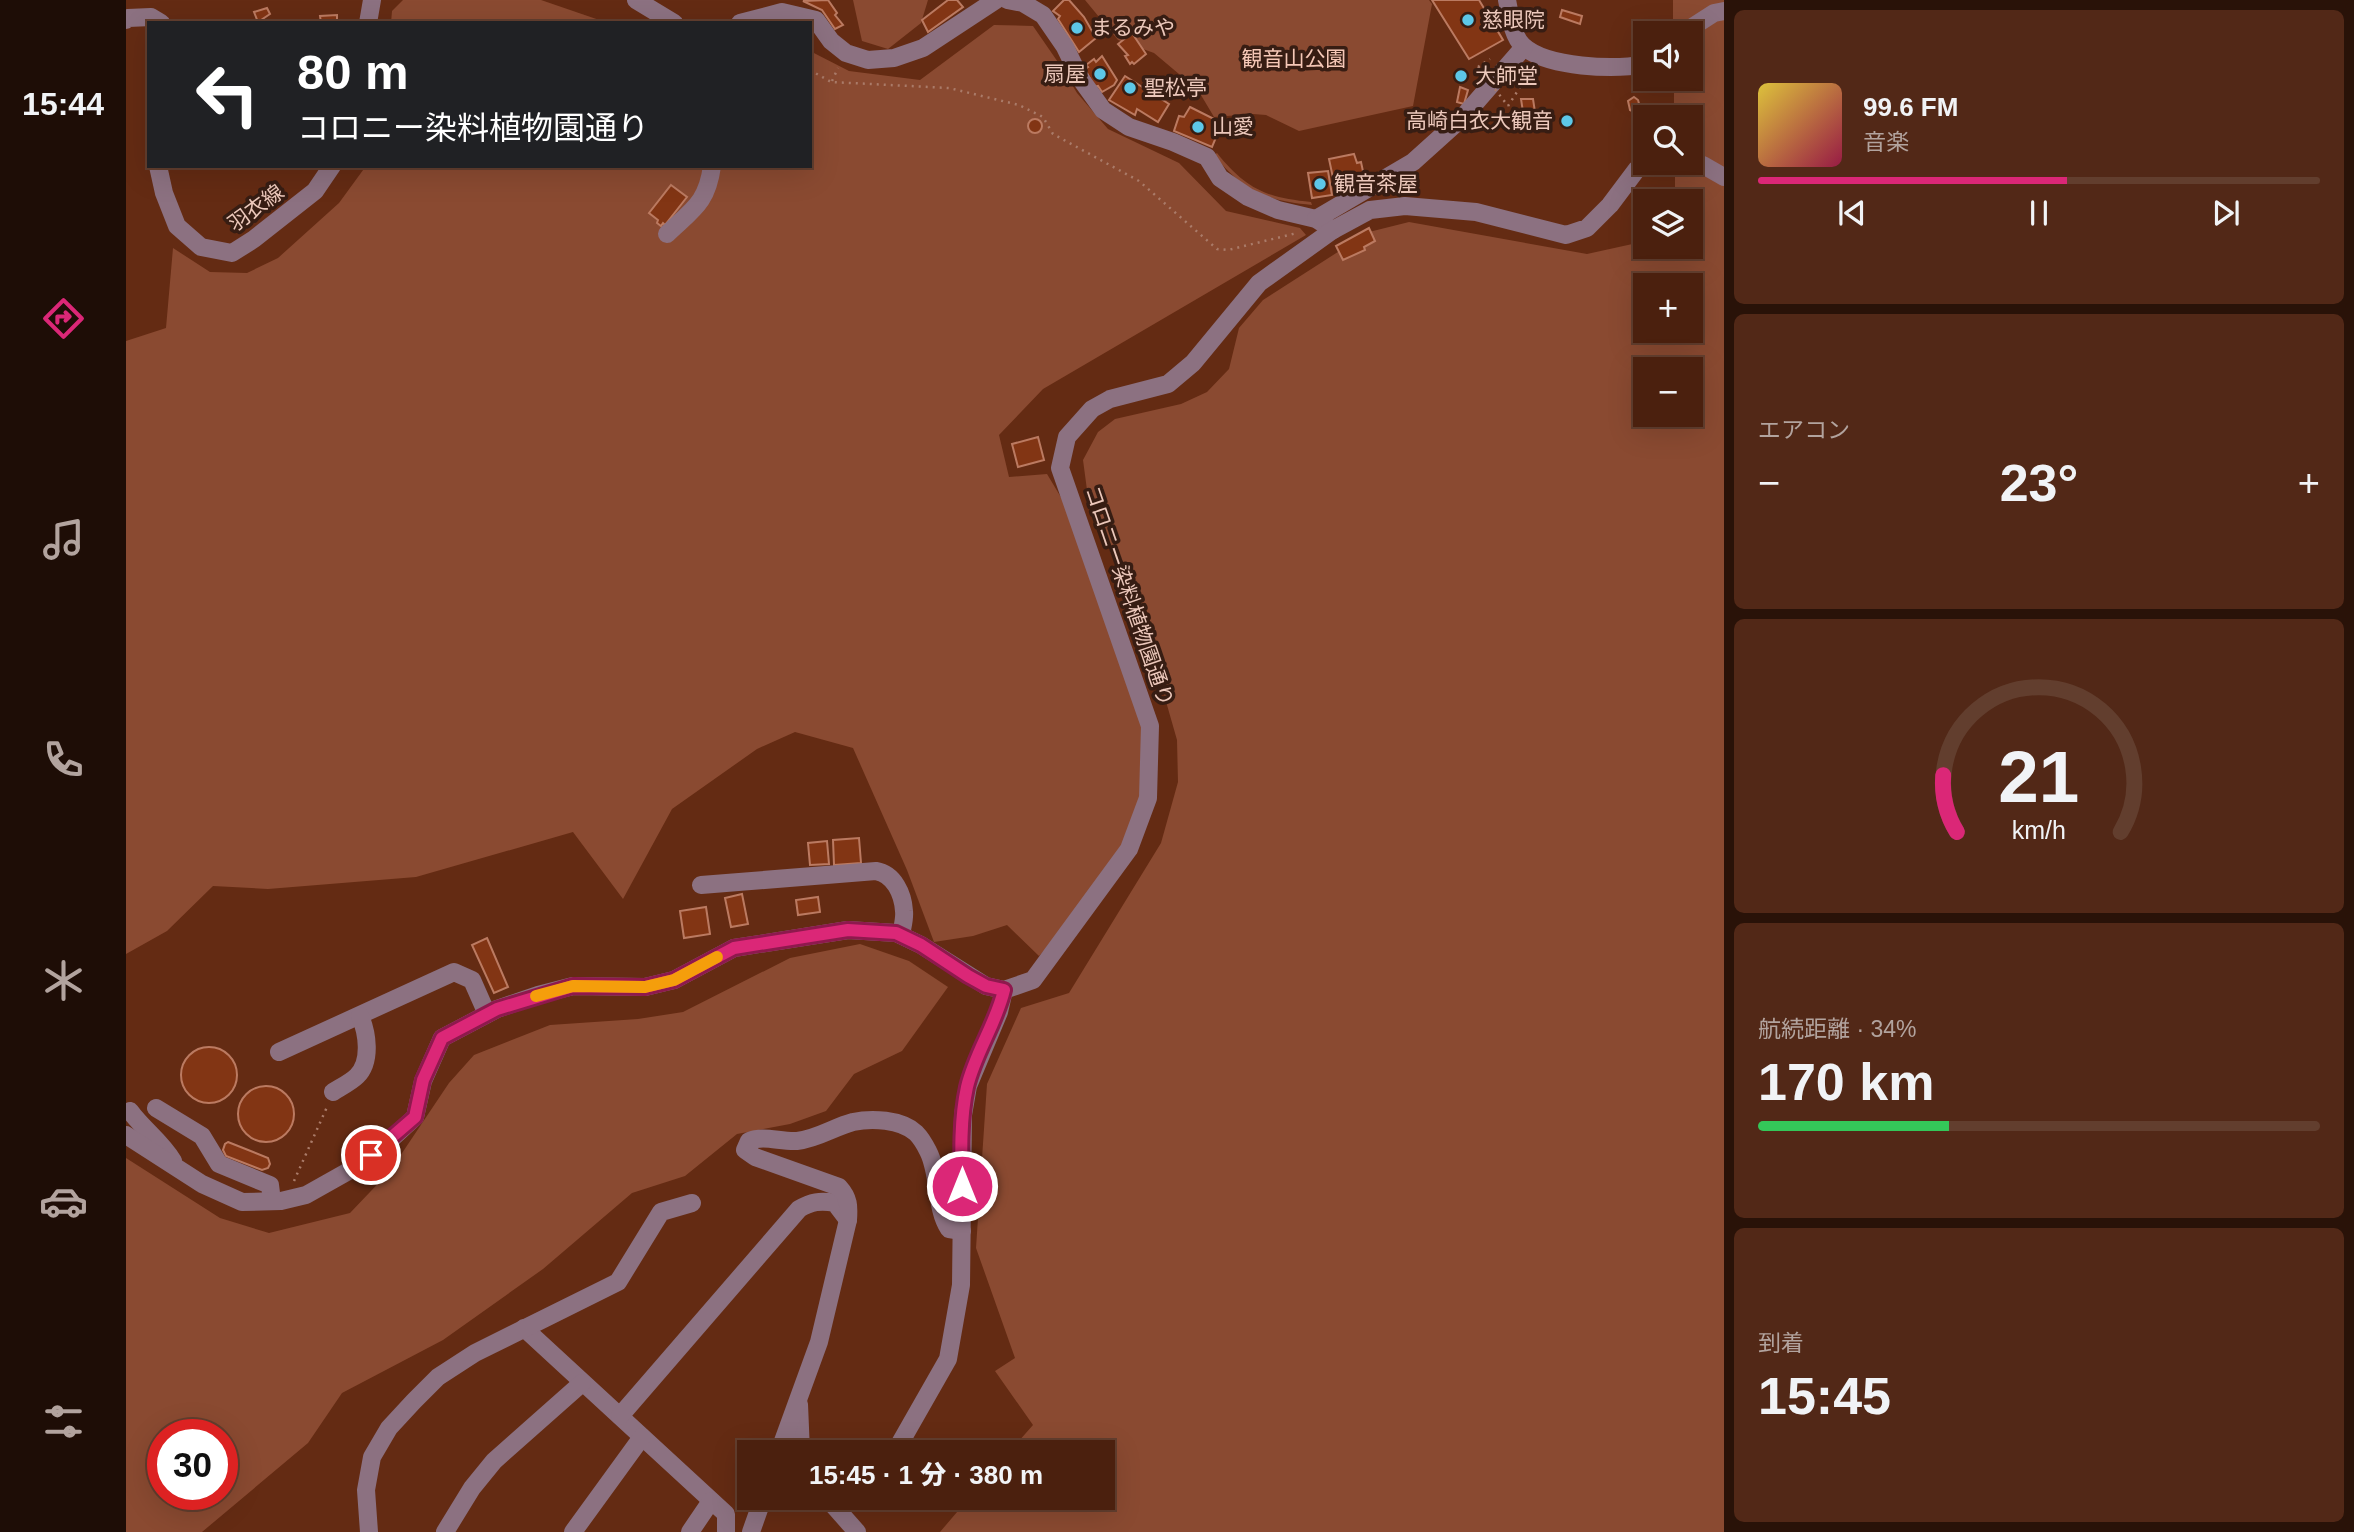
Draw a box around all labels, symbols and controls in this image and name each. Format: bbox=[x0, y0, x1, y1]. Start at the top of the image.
place label: 慈眼院 bbox=[1482, 8, 1545, 31]
marker: 慈眼院 bbox=[1460, 12, 1476, 28]
place label: まるみや bbox=[1091, 16, 1175, 39]
marker: まるみや bbox=[1069, 20, 1085, 36]
map controls bbox=[1633, 21, 1703, 427]
button: sound bbox=[1633, 21, 1703, 91]
text: 80 m bbox=[297, 45, 409, 99]
park label: 観音山公園 bbox=[1242, 47, 1347, 70]
icon: left bbox=[182, 49, 273, 140]
place label: 扇屋 bbox=[1044, 62, 1086, 85]
place label: 大師堂 bbox=[1475, 64, 1538, 87]
marker: 扇屋 bbox=[1092, 66, 1108, 82]
marker: 大師堂 bbox=[1453, 68, 1469, 84]
place label: 聖松亭 bbox=[1144, 76, 1207, 99]
marker: 聖松亭 bbox=[1122, 80, 1138, 96]
text: 15:44 bbox=[22, 86, 104, 122]
text: 99.6 FM bbox=[1863, 92, 1958, 122]
button: search bbox=[1633, 105, 1703, 175]
place label: 高崎白衣大観音 bbox=[1406, 109, 1553, 132]
text: コロニー染料植物園通り bbox=[297, 110, 649, 146]
marker: 高崎白衣大観音 bbox=[1559, 113, 1575, 129]
place label: 山愛 bbox=[1212, 115, 1254, 138]
marker: 山愛 bbox=[1190, 119, 1206, 135]
text: 音楽 bbox=[1863, 129, 1909, 155]
place label: 観音茶屋 bbox=[1334, 172, 1418, 195]
marker: 観音茶屋 bbox=[1312, 176, 1328, 192]
street label: 羽衣線 bbox=[223, 180, 288, 235]
button: layers bbox=[1633, 189, 1703, 259]
icon: previous bbox=[1833, 194, 1871, 232]
icon: pause bbox=[2020, 194, 2058, 232]
icon: next bbox=[2207, 194, 2245, 232]
button: + bbox=[1633, 273, 1703, 343]
icon: directions bbox=[39, 294, 88, 343]
button: − bbox=[1633, 357, 1703, 427]
text: エアコン bbox=[1758, 417, 1850, 443]
text: 23° bbox=[2000, 454, 2078, 512]
text: − bbox=[1758, 462, 1780, 504]
text: + bbox=[2298, 462, 2320, 504]
street label: コロニー染料植物園通り bbox=[1081, 483, 1178, 709]
icon: music bbox=[39, 515, 88, 564]
icon: phone bbox=[39, 735, 88, 784]
text: 21 bbox=[1999, 736, 2079, 817]
text: km/h bbox=[2012, 816, 2066, 844]
icon: climate bbox=[39, 956, 88, 1005]
text: 航続距離 · 34% bbox=[1758, 1016, 1916, 1042]
text: 170 km bbox=[1758, 1053, 1934, 1111]
pin bbox=[341, 1125, 401, 1185]
icon: arrive bbox=[352, 1136, 390, 1174]
position arrow bbox=[925, 1149, 999, 1223]
icon: car bbox=[39, 1177, 88, 1226]
text: 到着 bbox=[1758, 1330, 1804, 1356]
text: 15:45 bbox=[1758, 1367, 1891, 1425]
icon: filters bbox=[39, 1397, 88, 1446]
speed limit sign: 30 bbox=[147, 1419, 238, 1510]
text: 15:45 · 1 分 · 380 m bbox=[809, 1460, 1043, 1490]

